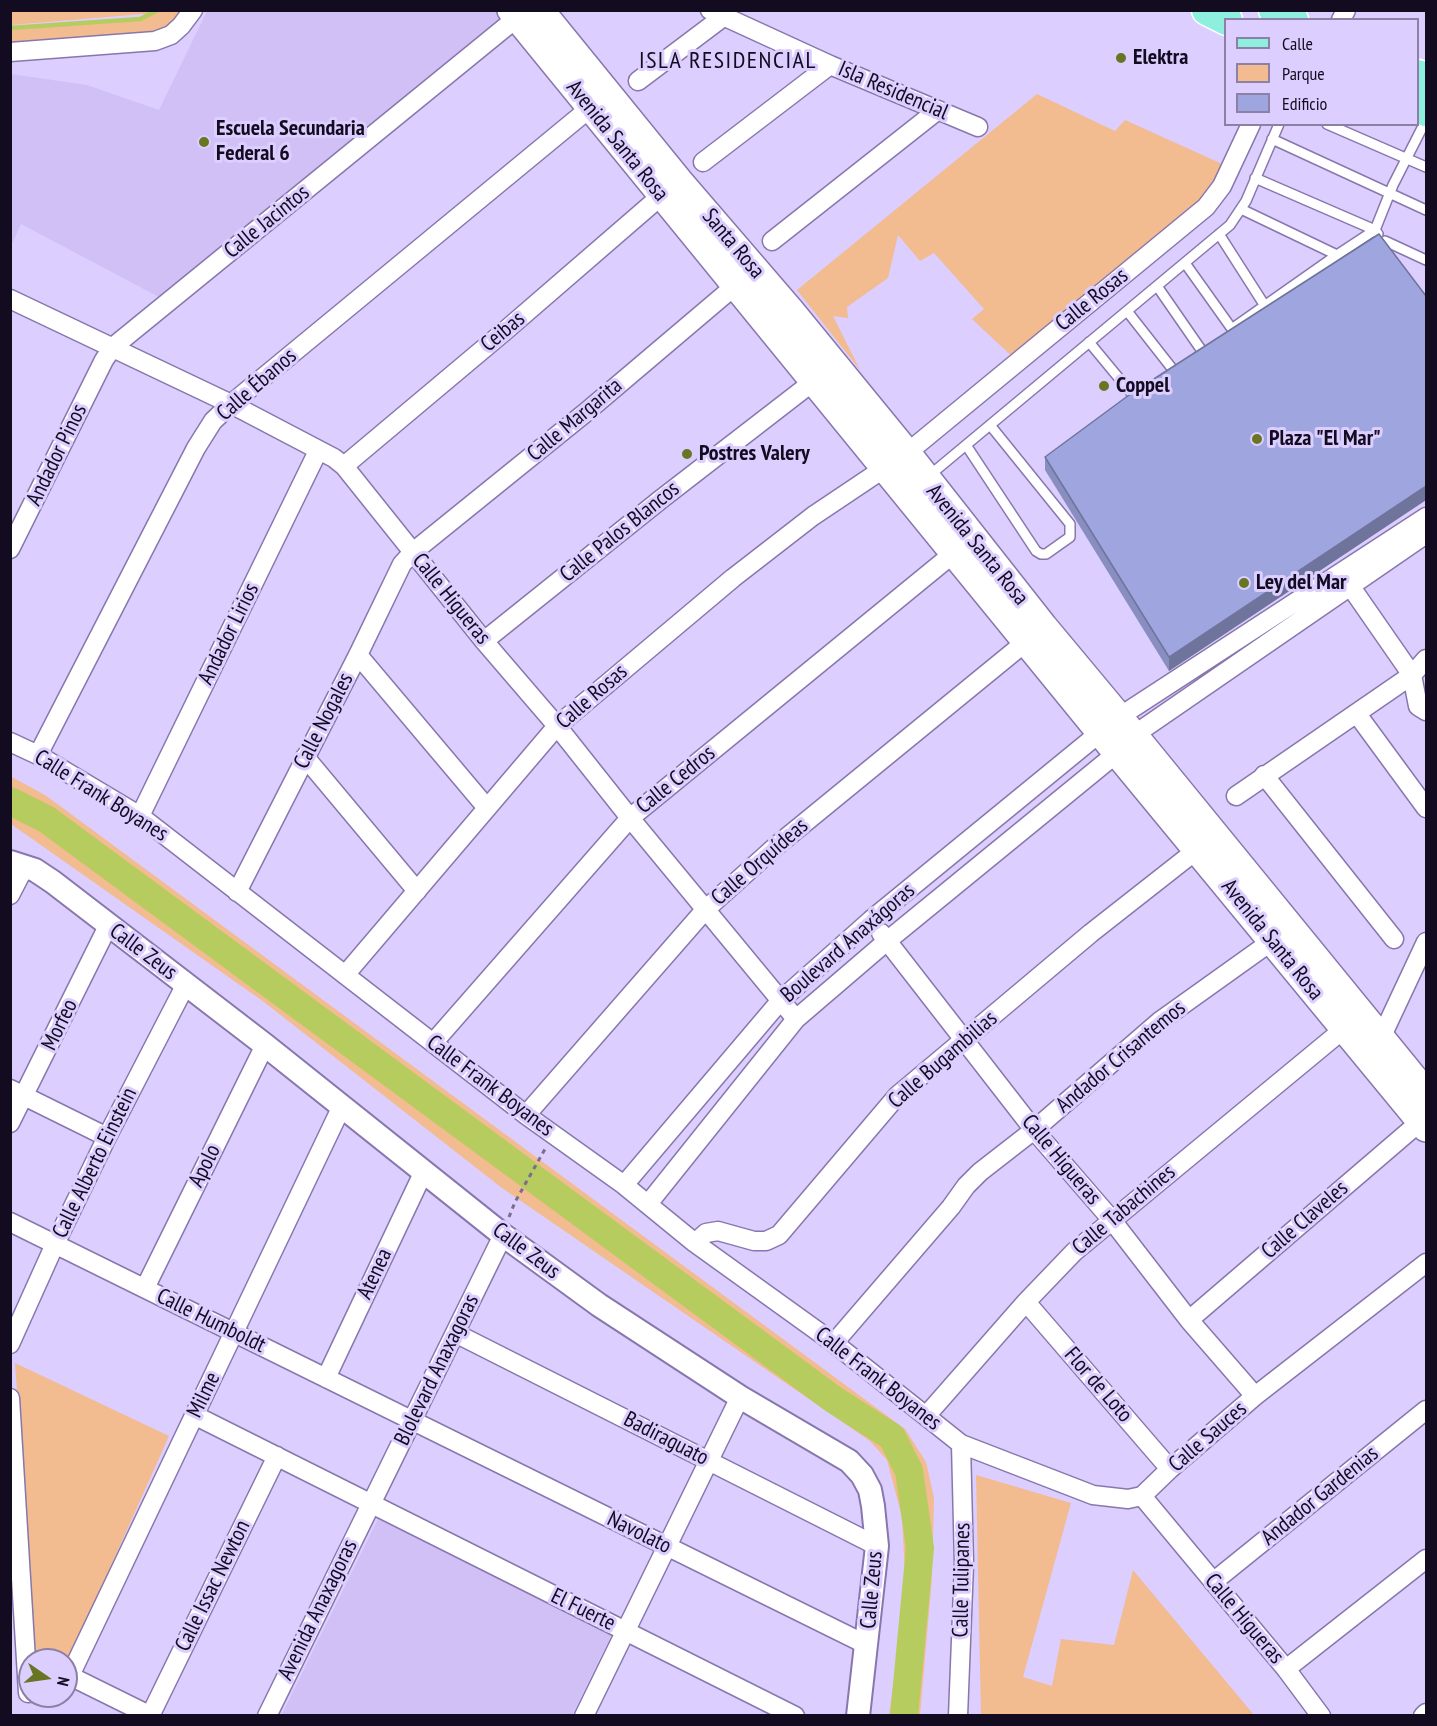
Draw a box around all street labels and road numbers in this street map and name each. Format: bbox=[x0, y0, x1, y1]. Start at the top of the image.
street label: Isla Residencial bbox=[834, 56, 952, 126]
street label: Avenida Santa Rosa bbox=[560, 75, 674, 207]
street label: Calle Jacintos bbox=[219, 180, 315, 264]
street label: Santa Rosa bbox=[696, 204, 770, 284]
street label: Calle Rosas bbox=[1050, 263, 1134, 337]
street label: Ceibas bbox=[476, 306, 530, 358]
street label: Calle Ébanos bbox=[212, 343, 302, 427]
street label: Calle Margarita bbox=[522, 373, 628, 467]
street label: Andador Pinos bbox=[21, 400, 93, 510]
street label: Calle Palos Blancos bbox=[555, 476, 685, 588]
street label: Avenida Santa Rosa bbox=[920, 479, 1034, 611]
street label: Calle Higueras bbox=[406, 548, 496, 650]
street label: Andador Lirios bbox=[193, 579, 265, 689]
street label: Calle Rosas bbox=[551, 659, 633, 735]
street label: Calle Nogales bbox=[289, 669, 359, 773]
street label: Calle Cedros bbox=[631, 740, 721, 820]
street label: Calle Frank Boyanes bbox=[29, 744, 173, 848]
street label: Calle Orquídeas bbox=[706, 813, 814, 911]
street label: Avenida Santa Rosa bbox=[1215, 874, 1329, 1006]
street label: Boulevard Anaxágoras bbox=[776, 878, 920, 1008]
street label: Calle Zeus bbox=[104, 918, 182, 986]
street label: Morfeo bbox=[36, 995, 84, 1055]
street label: Andador Crisantemos bbox=[1051, 995, 1191, 1119]
street label: Calle Bugambilias bbox=[883, 1006, 1003, 1114]
street label: Calle Frank Boyanes bbox=[421, 1030, 559, 1142]
street label: Calle Alberto Einstein bbox=[47, 1083, 143, 1243]
street label: Calle Higueras bbox=[1016, 1110, 1106, 1210]
street label: Apolo bbox=[183, 1140, 227, 1192]
street label: Calle Tabachines bbox=[1067, 1159, 1181, 1261]
street label: Calle Claveles bbox=[1256, 1175, 1354, 1265]
street label: Calle Zeus bbox=[487, 1217, 565, 1285]
street label: Atenea bbox=[352, 1245, 398, 1303]
street label: Calle Humboldt bbox=[152, 1283, 270, 1359]
street label: Blolevard Anaxagoras bbox=[389, 1290, 485, 1450]
street label: Calle Frank Boyanes bbox=[810, 1322, 946, 1436]
street label: Flor de Loto bbox=[1058, 1342, 1138, 1428]
street label: Milme bbox=[182, 1368, 226, 1422]
street label: Calle Sauces bbox=[1164, 1396, 1252, 1478]
street label: Badiraguato bbox=[619, 1406, 713, 1472]
street label: Andador Gardenias bbox=[1256, 1441, 1384, 1551]
street label: Navolato bbox=[603, 1506, 675, 1560]
street label: Calle Issac Newton bbox=[170, 1516, 256, 1656]
street label: Calle Tulipanes bbox=[948, 1523, 976, 1637]
street label: Avenida Anaxagoras bbox=[273, 1536, 363, 1684]
street label: Calle Zeus bbox=[855, 1550, 889, 1630]
street label: Calle Higueras bbox=[1199, 1569, 1289, 1669]
street label: El Fuerte bbox=[546, 1583, 620, 1637]

